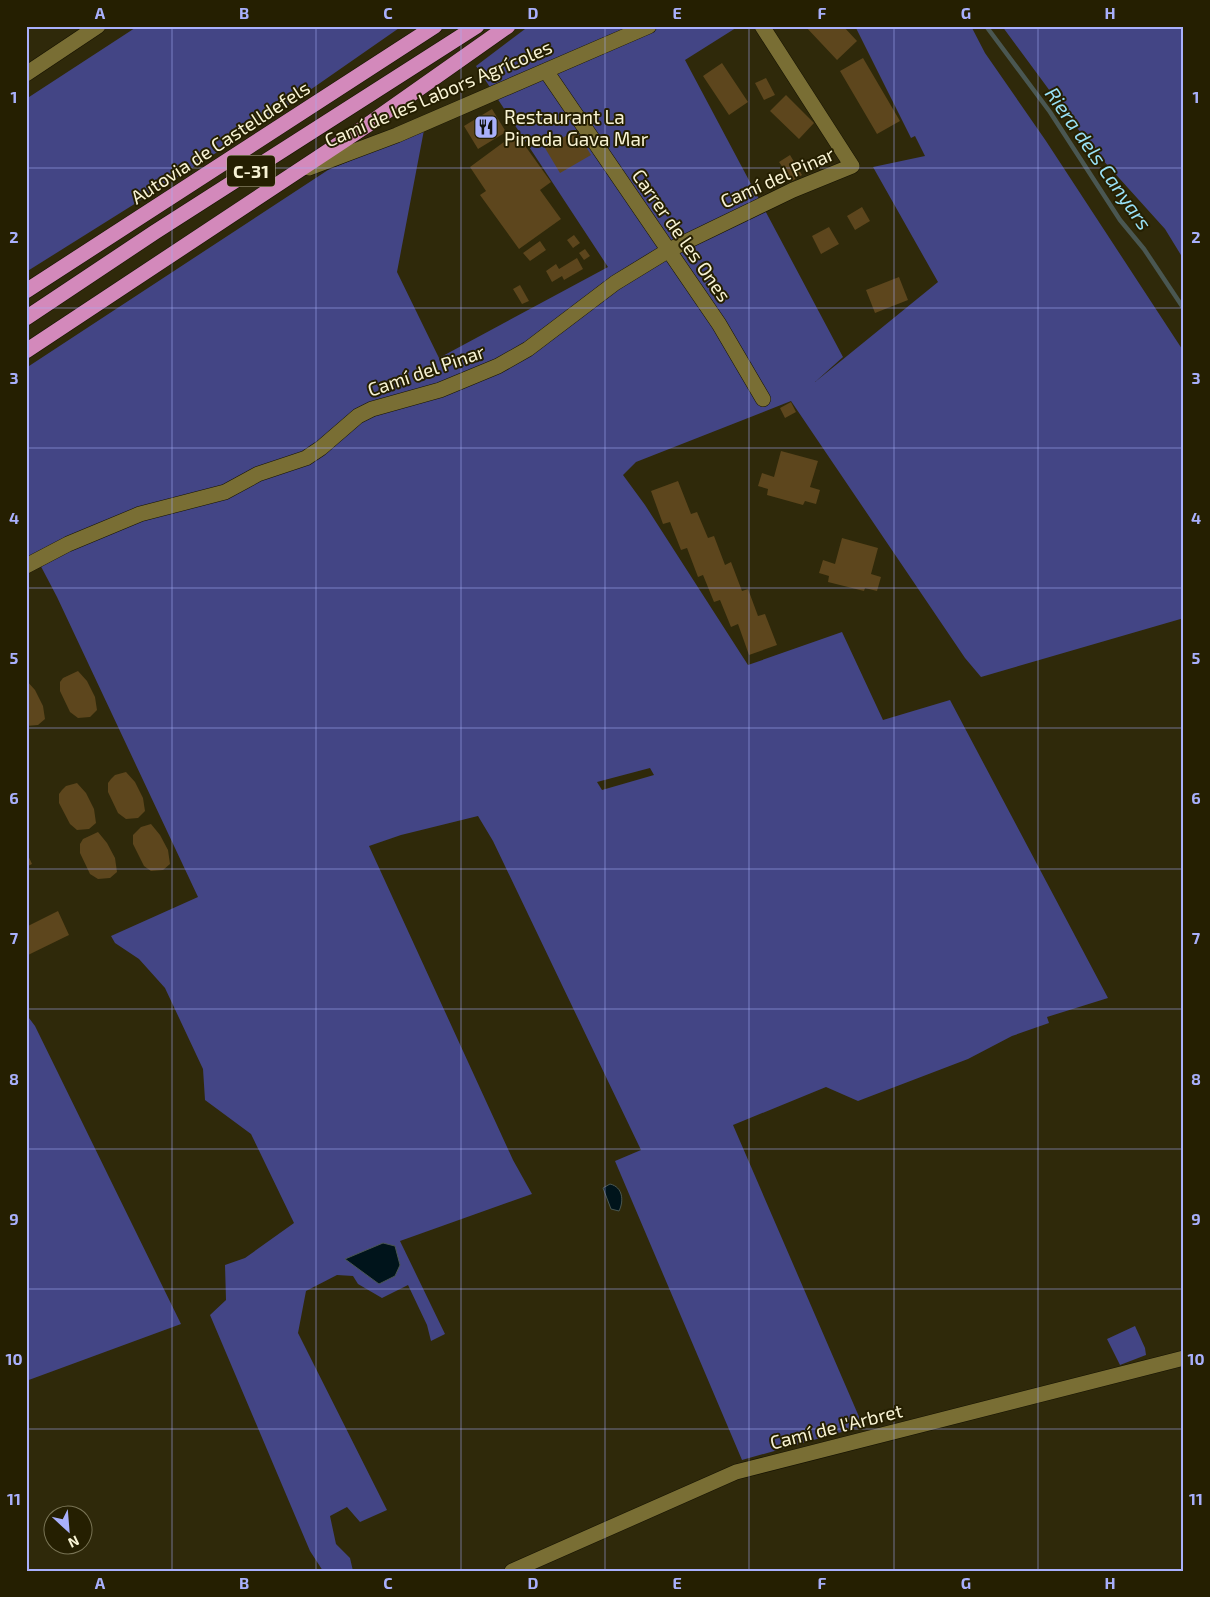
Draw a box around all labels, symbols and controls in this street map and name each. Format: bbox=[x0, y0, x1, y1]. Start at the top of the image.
text: A bbox=[95, 3, 106, 22]
text: B bbox=[239, 3, 249, 22]
text: C bbox=[383, 3, 393, 22]
text: D bbox=[528, 3, 539, 22]
text: E bbox=[672, 3, 682, 22]
text: F bbox=[818, 3, 827, 22]
text: G bbox=[961, 3, 971, 22]
text: H bbox=[1104, 3, 1116, 22]
street label: Camí de les Labors Agrícoles bbox=[321, 35, 555, 151]
street label: Autovia de Castelldefels bbox=[126, 76, 314, 208]
water label: Riera dels Canyars bbox=[1040, 82, 1157, 235]
text: 1 bbox=[11, 87, 17, 106]
text: 1 bbox=[1193, 87, 1199, 106]
place label: Restaurant La Pineda Gava Mar bbox=[504, 105, 649, 150]
restaurant icon: Restaurant La Pineda Gava Mar bbox=[473, 114, 499, 140]
street label: Camí del Pinar bbox=[716, 141, 838, 212]
road number: C-31 bbox=[227, 156, 275, 187]
street label: Carrer de les Ones bbox=[628, 164, 736, 306]
text: 2 bbox=[9, 227, 19, 246]
text: 2 bbox=[1191, 227, 1201, 246]
street label: Camí del Pinar bbox=[364, 339, 488, 401]
text: 3 bbox=[9, 368, 19, 387]
text: 3 bbox=[1191, 368, 1201, 387]
text: 4 bbox=[9, 508, 19, 527]
text: 4 bbox=[1191, 508, 1201, 527]
text: 5 bbox=[10, 648, 19, 667]
text: 5 bbox=[1192, 648, 1201, 667]
text: 6 bbox=[9, 788, 19, 807]
text: 6 bbox=[1191, 788, 1201, 807]
text: 7 bbox=[10, 928, 19, 947]
text: 7 bbox=[1192, 928, 1201, 947]
text: 8 bbox=[9, 1069, 19, 1088]
text: 8 bbox=[1191, 1069, 1201, 1088]
text: 9 bbox=[9, 1209, 19, 1228]
text: 9 bbox=[1191, 1209, 1201, 1228]
text: 10 bbox=[5, 1349, 23, 1368]
text: 10 bbox=[1187, 1349, 1205, 1368]
street label: Camí de l'Arbret bbox=[767, 1398, 905, 1454]
text: 11 bbox=[7, 1489, 21, 1508]
text: 11 bbox=[1189, 1489, 1203, 1508]
north arrow bbox=[42, 1504, 92, 1554]
text: N bbox=[66, 1532, 82, 1552]
text: A bbox=[95, 1573, 106, 1592]
text: B bbox=[239, 1573, 249, 1592]
text: C bbox=[383, 1573, 393, 1592]
text: D bbox=[528, 1573, 539, 1592]
text: E bbox=[672, 1573, 682, 1592]
text: F bbox=[818, 1573, 827, 1592]
text: G bbox=[961, 1573, 971, 1592]
text: H bbox=[1104, 1573, 1116, 1592]

